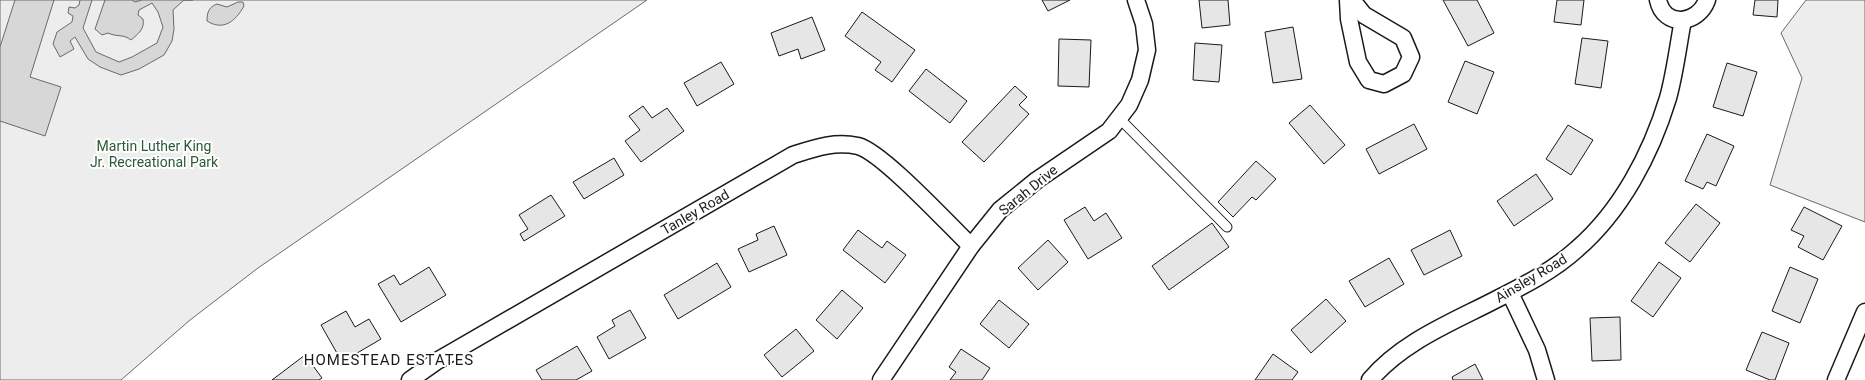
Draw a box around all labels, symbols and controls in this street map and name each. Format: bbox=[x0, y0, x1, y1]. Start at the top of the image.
park label: Martin Luther King Jr. Recreational Park bbox=[90, 138, 219, 170]
street label: Sarah Drive bbox=[996, 162, 1060, 218]
street label: Tanley Road bbox=[658, 186, 732, 238]
street label: Ainsley Road bbox=[1492, 250, 1570, 306]
district label: HOMESTEAD ESTATES bbox=[304, 351, 474, 369]

